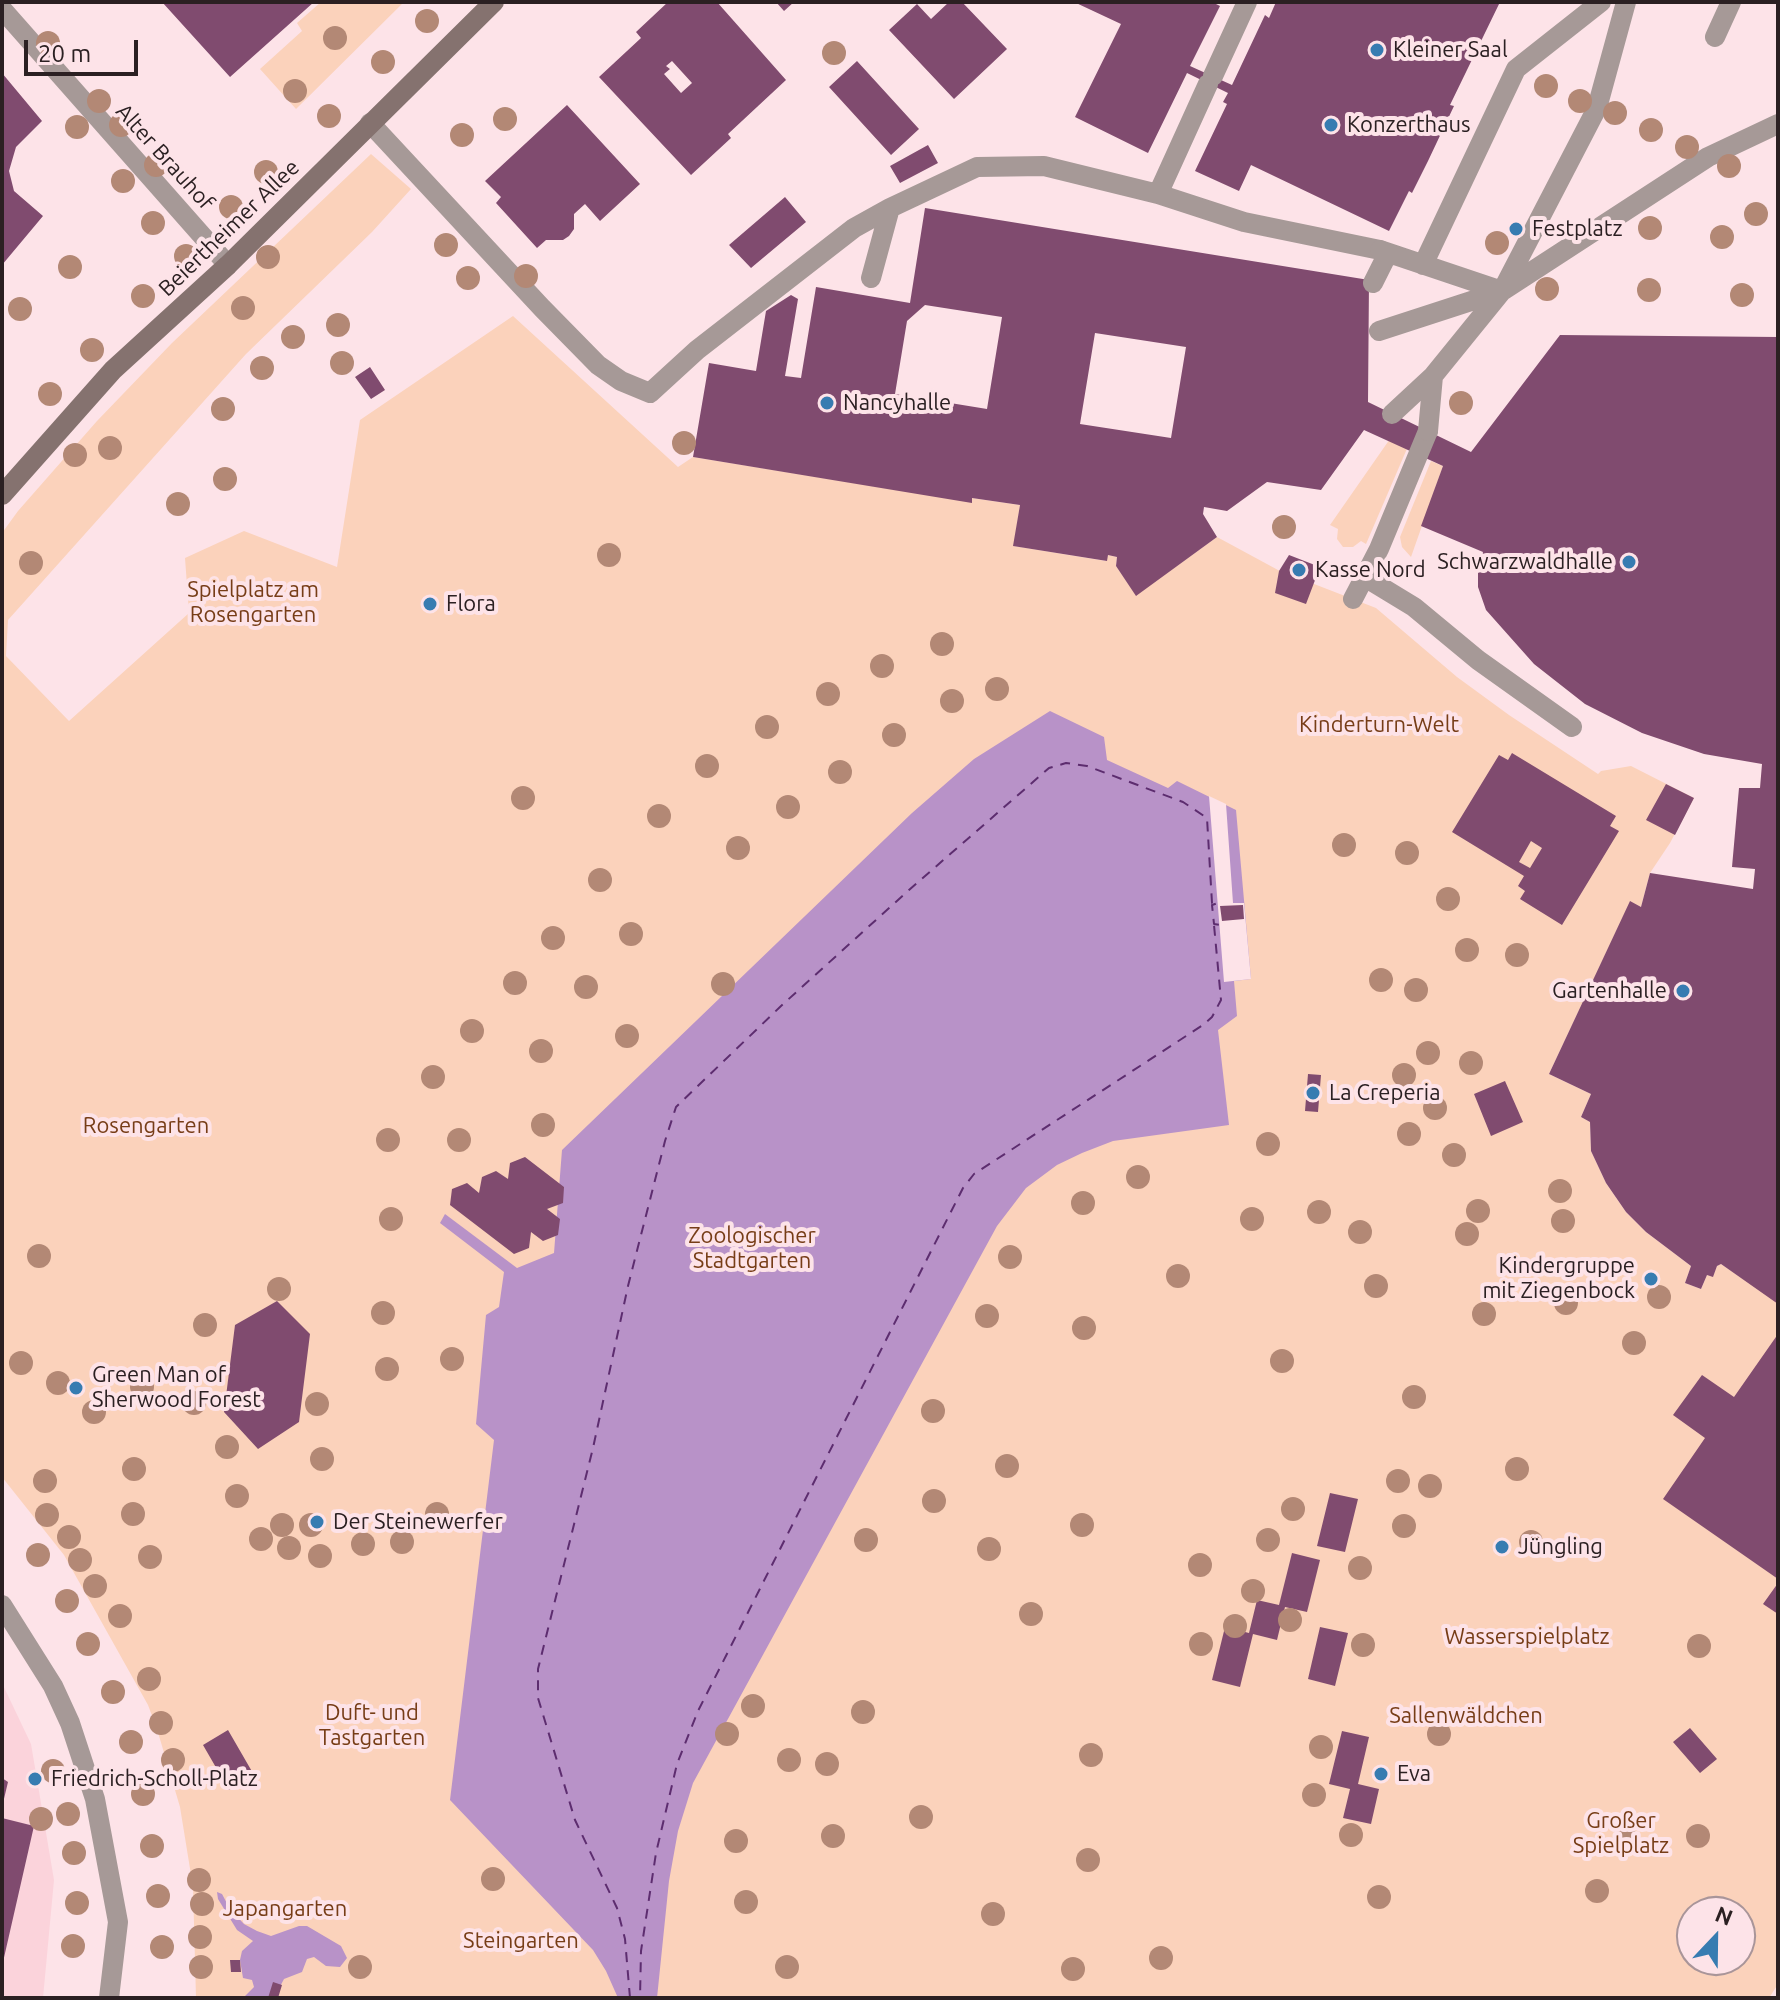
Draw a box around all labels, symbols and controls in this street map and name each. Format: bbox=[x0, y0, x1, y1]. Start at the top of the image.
scale bar bbox=[28, 24, 142, 74]
place label: Kleiner Saal bbox=[1393, 37, 1508, 63]
text: 20 m bbox=[38, 40, 91, 67]
marker: Kleiner Saal bbox=[1368, 41, 1386, 59]
street label: Alter Brauhof bbox=[110, 98, 220, 216]
place label: Konzerthaus bbox=[1347, 112, 1471, 138]
marker: Konzerthaus bbox=[1322, 116, 1340, 134]
street label: Beiertheimer Allee bbox=[153, 154, 305, 302]
place label: Festplatz bbox=[1532, 216, 1623, 242]
marker: Festplatz bbox=[1507, 220, 1525, 238]
place label: Nancyhalle bbox=[843, 390, 951, 416]
marker: Nancyhalle bbox=[818, 394, 836, 412]
place label: Schwarzwaldhalle bbox=[1437, 549, 1613, 575]
marker: Schwarzwaldhalle bbox=[1620, 553, 1638, 571]
place label: Kasse Nord bbox=[1315, 557, 1426, 583]
marker: Kasse Nord bbox=[1290, 561, 1308, 579]
park label: Spielplatz am Rosengarten bbox=[187, 577, 319, 628]
place label: Flora bbox=[446, 591, 496, 617]
marker: Flora bbox=[421, 595, 439, 613]
park label: Kinderturn-Welt bbox=[1299, 712, 1459, 738]
place label: Gartenhalle bbox=[1552, 978, 1667, 1004]
marker: Gartenhalle bbox=[1674, 982, 1692, 1000]
place label: La Creperia bbox=[1329, 1080, 1441, 1106]
marker: La Creperia bbox=[1304, 1084, 1322, 1102]
park label: Rosengarten bbox=[83, 1113, 209, 1139]
park label: Zoologischer Stadtgarten bbox=[688, 1223, 816, 1274]
place label: Kindergruppe mit Ziegenbock bbox=[1482, 1253, 1635, 1304]
marker: Kindergruppe mit Ziegenbock bbox=[1642, 1270, 1660, 1288]
place label: Green Man of Sherwood Forest bbox=[92, 1362, 261, 1414]
marker: Green Man of Sherwood Forest bbox=[67, 1379, 85, 1397]
place label: Der Steinewerfer bbox=[333, 1509, 503, 1535]
marker: Der Steinewerfer bbox=[308, 1513, 326, 1531]
place label: Jüngling bbox=[1518, 1534, 1603, 1560]
marker: Jüngling bbox=[1493, 1538, 1511, 1556]
park label: Wasserspielplatz bbox=[1444, 1624, 1610, 1650]
park label: Duft- und Tastgarten bbox=[319, 1700, 425, 1752]
park label: Sallenwäldchen bbox=[1389, 1703, 1543, 1729]
place label: Eva bbox=[1397, 1761, 1431, 1787]
marker: Eva bbox=[1372, 1765, 1390, 1783]
place label: Friedrich-Scholl-Platz bbox=[51, 1766, 258, 1792]
marker: Friedrich-Scholl-Platz bbox=[26, 1770, 44, 1788]
park label: Großer Spielplatz bbox=[1573, 1808, 1669, 1860]
park label: Japangarten bbox=[223, 1896, 347, 1922]
north arrow bbox=[1676, 1896, 1756, 1976]
text: N bbox=[1712, 1900, 1737, 1930]
park label: Steingarten bbox=[463, 1928, 579, 1954]

